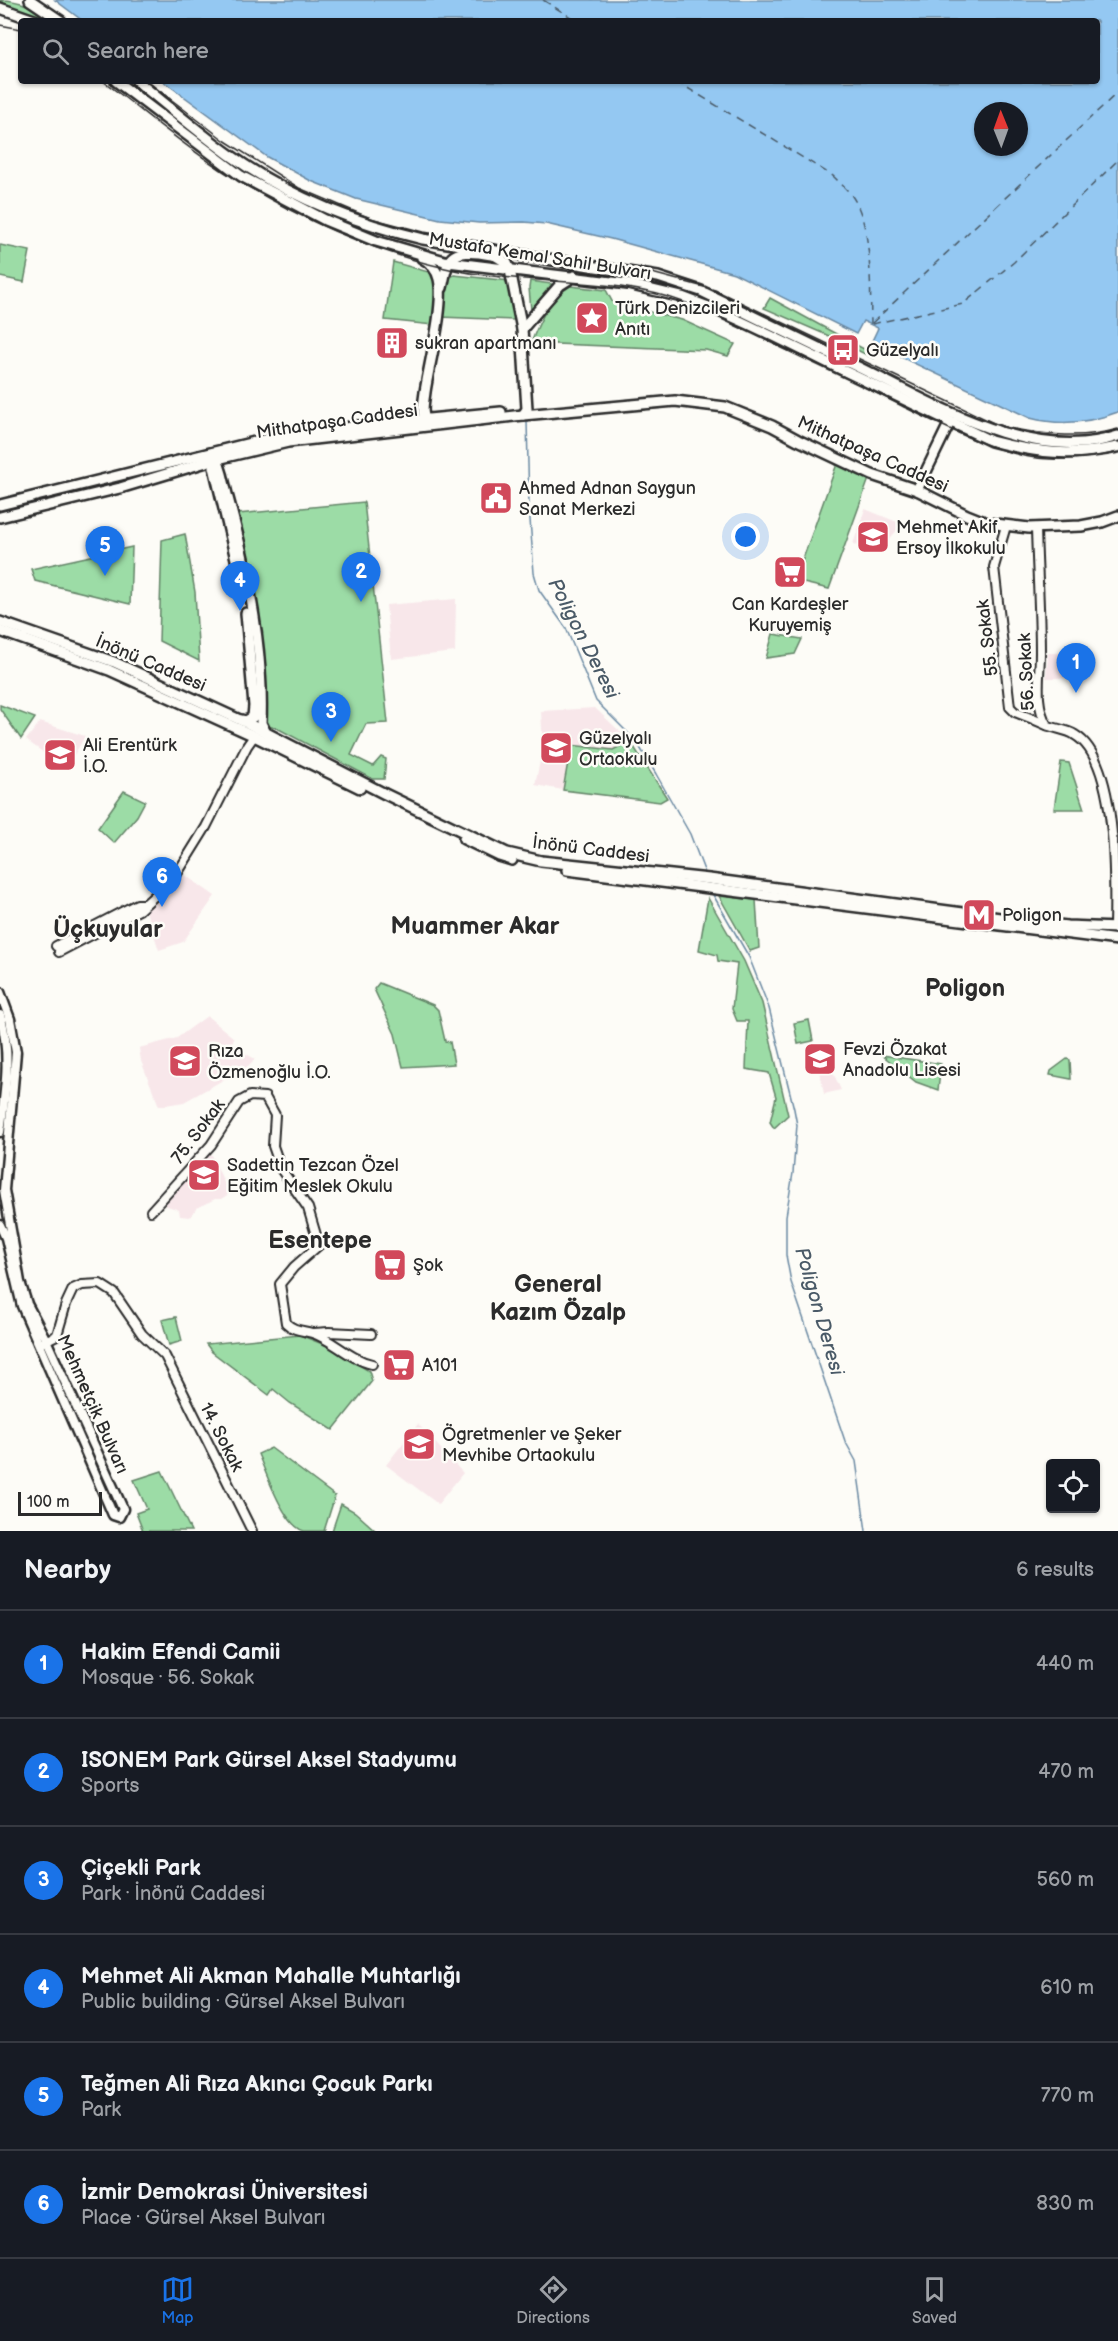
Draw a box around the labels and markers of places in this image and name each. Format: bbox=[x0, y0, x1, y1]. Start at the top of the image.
place label: Türk Denizcileri Anıtı bbox=[615, 298, 740, 340]
place icon: Türk Denizcileri Anıtı bbox=[574, 300, 610, 336]
building icon: sukran apartmanı bbox=[374, 325, 410, 361]
bus stop icon: Güzelyalı bbox=[825, 332, 861, 368]
place label: sukran apartmanı bbox=[415, 333, 557, 354]
place label: Güzelyalı bbox=[866, 340, 939, 361]
place label: Ahmed Adnan Saygun Sanat Merkezi bbox=[519, 478, 696, 520]
public building icon: Ahmed Adnan Saygun Sanat Merkezi bbox=[478, 480, 514, 516]
place label: Mehmet Akif Ersoy İlkokulu bbox=[896, 517, 1006, 559]
school or university icon: Mehmet Akif Ersoy İlkokulu bbox=[855, 519, 891, 555]
pin: 5 bbox=[86, 526, 124, 576]
pin: 2 bbox=[342, 552, 380, 602]
supermarket icon: Can Kardeşler Kuruyemiş bbox=[772, 554, 808, 590]
pin: 4 bbox=[220, 562, 260, 611]
place label: Can Kardeşler Kuruyemiş bbox=[732, 594, 849, 636]
pin: 1 bbox=[1056, 644, 1096, 693]
pin: 3 bbox=[312, 692, 350, 742]
place label: Güzelyalı Ortaokulu bbox=[579, 728, 658, 770]
school or university icon: Güzelyalı Ortaokulu bbox=[538, 730, 574, 766]
place label: Ali Erentürk İ.O. bbox=[83, 735, 177, 777]
school or university icon: Ali Erentürk İ.O. bbox=[42, 737, 78, 773]
pin: 6 bbox=[142, 858, 182, 907]
metro station icon: Poligon bbox=[961, 897, 997, 933]
place label: Poligon bbox=[1002, 905, 1062, 926]
place label: Fevzi Özakat Anadolu Lisesi bbox=[843, 1038, 961, 1081]
place label: Rıza Özmenoğlu İ.O. bbox=[208, 1041, 331, 1083]
school or university icon: Fevzi Özakat Anadolu Lisesi bbox=[802, 1041, 838, 1077]
school or university icon: Rıza Özmenoğlu İ.O. bbox=[167, 1043, 203, 1079]
place label: Sadettin Tezcan Özel Eğitim Meslek Okulu bbox=[227, 1154, 399, 1197]
school or university icon: Sadettin Tezcan Özel Eğitim Meslek Okulu bbox=[186, 1157, 222, 1193]
supermarket icon: Şok bbox=[372, 1247, 408, 1283]
place label: Şok bbox=[413, 1255, 443, 1276]
supermarket icon: A101 bbox=[381, 1347, 417, 1383]
place label: A101 bbox=[422, 1355, 458, 1376]
place label: Ögretmenler ve Şeker Mevhibe Ortaokulu bbox=[442, 1423, 622, 1466]
school or university icon: Ögretmenler ve Şeker Mevhibe Ortaokulu bbox=[401, 1426, 437, 1462]

